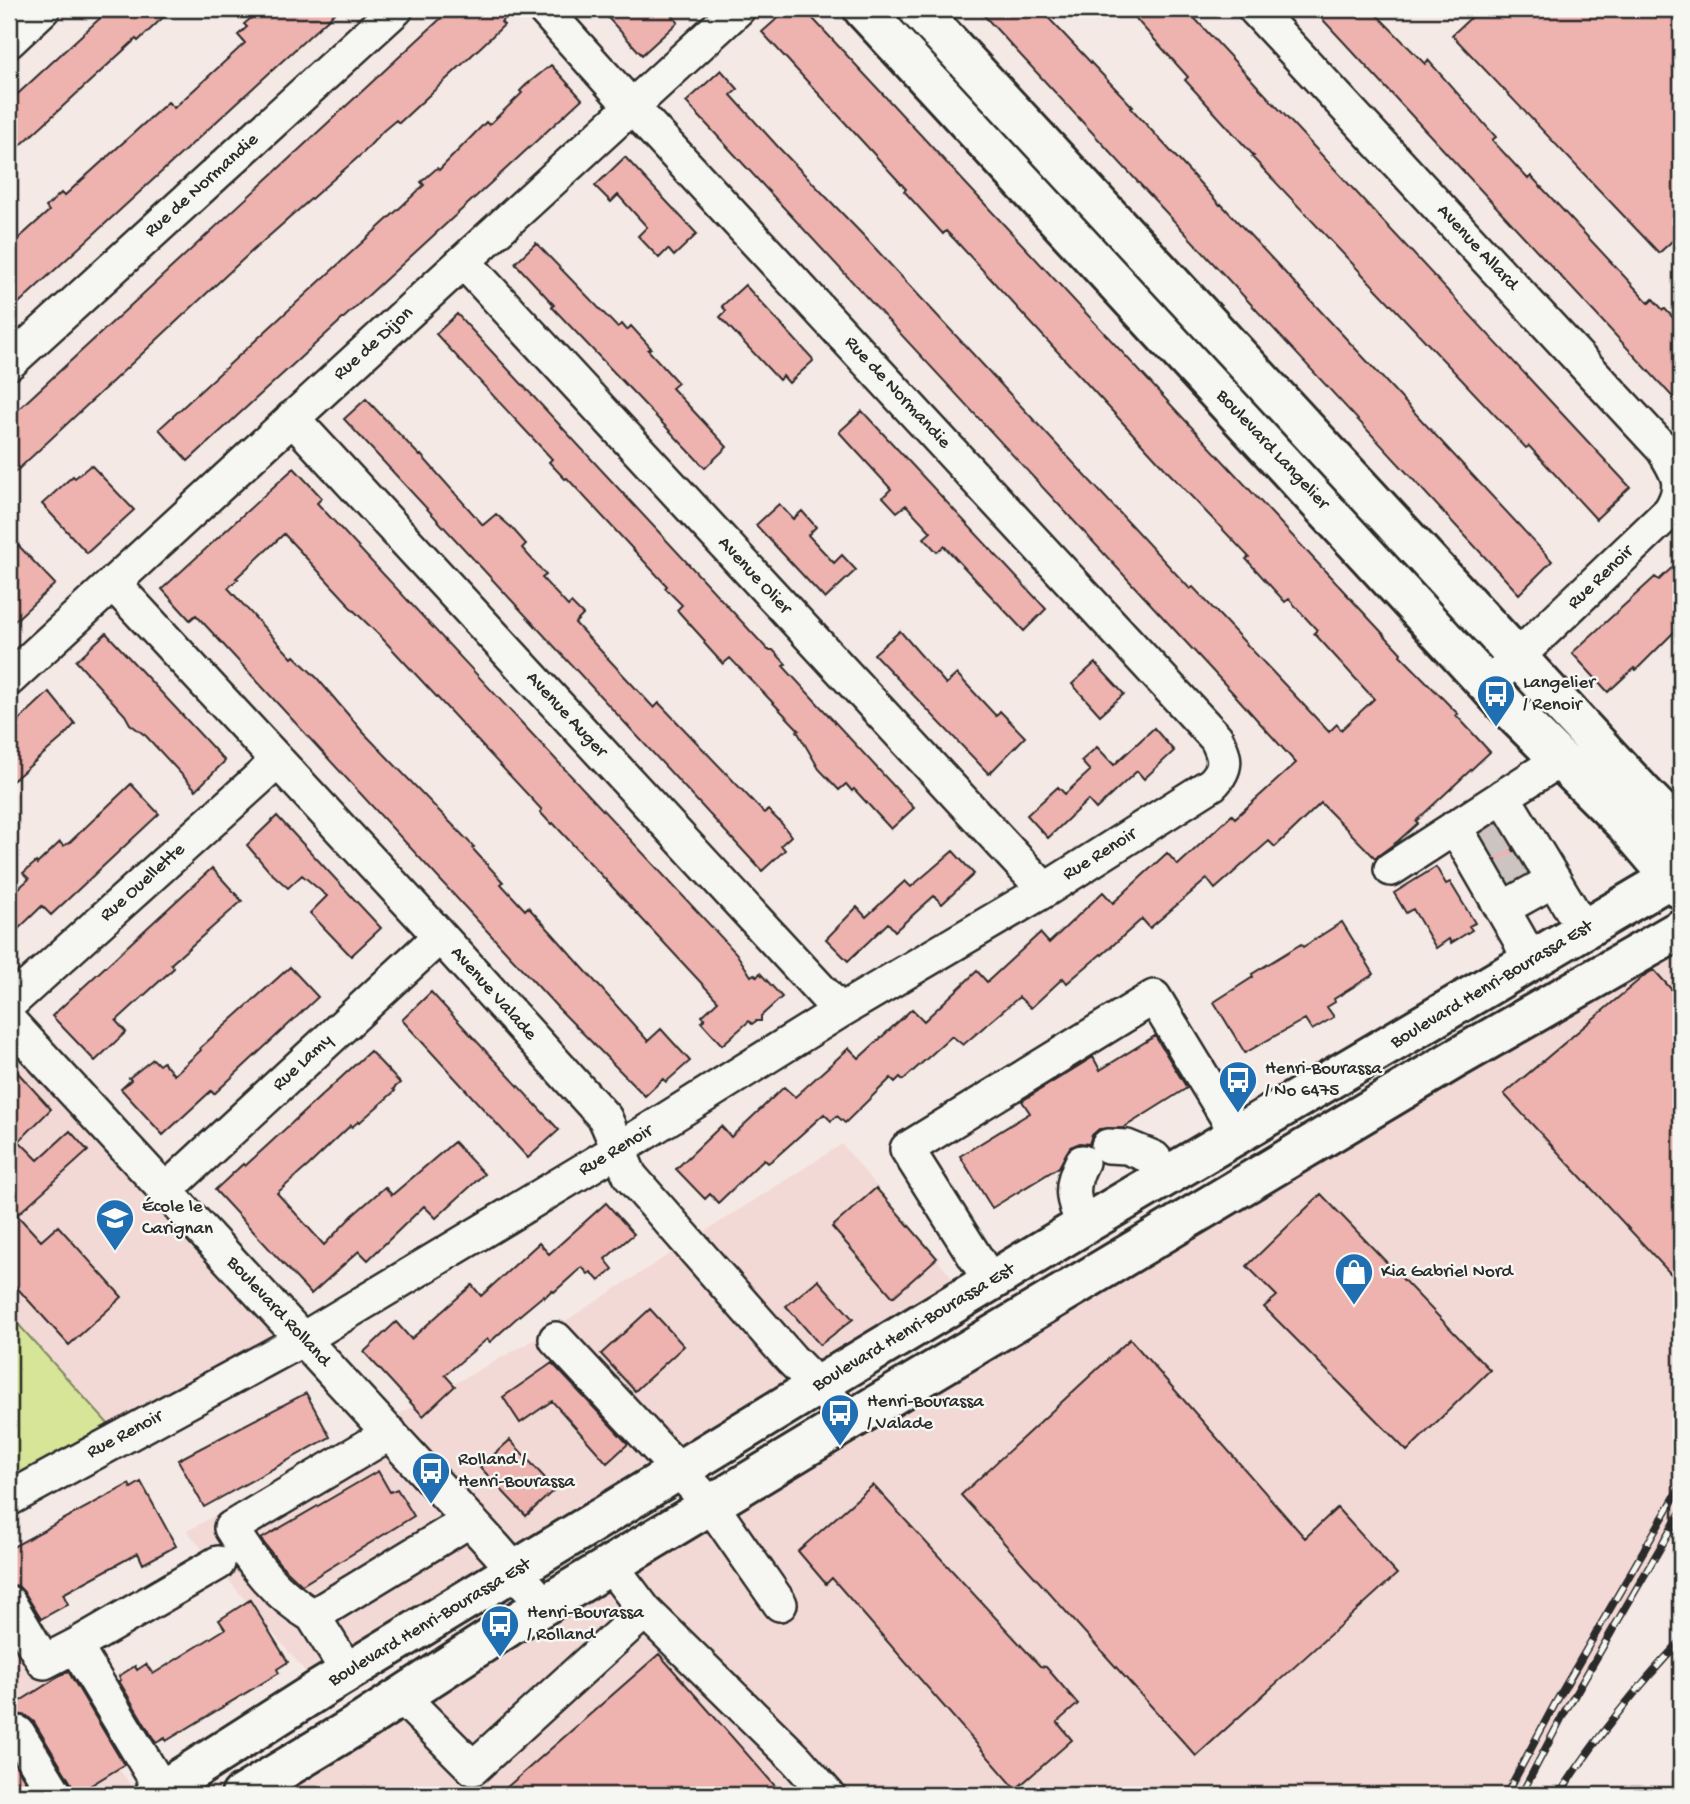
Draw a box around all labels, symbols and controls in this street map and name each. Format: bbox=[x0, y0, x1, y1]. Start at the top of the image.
street label: Rue de Normandie bbox=[140, 129, 264, 243]
street label: Avenue Allard bbox=[1431, 200, 1524, 297]
street label: Rue de Dijon bbox=[329, 302, 419, 386]
street label: Rue de Normandie bbox=[839, 332, 955, 454]
street label: Boulevard Langelier bbox=[1210, 384, 1335, 516]
street label: Avenue Olier bbox=[712, 532, 797, 621]
street label: Rue Renoir bbox=[1563, 539, 1640, 615]
street label: Avenue Auger bbox=[520, 667, 613, 764]
place label: Langelier / Renoir bbox=[1523, 672, 1597, 717]
bus stop icon: Langelier / Renoir bbox=[1475, 673, 1517, 728]
street label: Rue Renoir bbox=[1059, 822, 1143, 887]
street label: Rue Ouellette bbox=[96, 839, 191, 927]
street label: Boulevard Henri-Bourassa Est bbox=[1386, 914, 1599, 1055]
street label: Avenue Valade bbox=[445, 942, 541, 1046]
street label: Rue Lamy bbox=[268, 1029, 338, 1096]
place label: Henri-Bourassa / No 6475 bbox=[1265, 1058, 1383, 1103]
bus stop icon: Henri-Bourassa / No 6475 bbox=[1217, 1059, 1259, 1114]
street label: Rue Renoir bbox=[575, 1119, 659, 1182]
place label: École le Carignan bbox=[142, 1196, 213, 1241]
school or university icon: École le Carignan bbox=[94, 1197, 136, 1252]
street label: Boulevard Rolland bbox=[220, 1251, 336, 1373]
shop icon: Kia Gabriel Nord bbox=[1333, 1251, 1375, 1306]
street label: Boulevard Henri-Bourassa Est bbox=[808, 1257, 1021, 1398]
place label: Kia Gabriel Nord bbox=[1381, 1261, 1515, 1284]
place label: Henri-Bourassa / Valade bbox=[867, 1391, 985, 1436]
bus stop icon: Henri-Bourassa / Valade bbox=[819, 1392, 861, 1447]
street label: Rue Renoir bbox=[83, 1404, 169, 1465]
place label: Rolland / Henri-Bourassa bbox=[458, 1449, 576, 1494]
bus stop icon: Rolland / Henri-Bourassa bbox=[410, 1450, 452, 1505]
street label: Boulevard Henri-Bourassa Est bbox=[324, 1552, 537, 1693]
place label: Henri-Bourassa / Rolland bbox=[527, 1602, 645, 1647]
bus stop icon: Henri-Bourassa / Rolland bbox=[479, 1603, 521, 1658]

